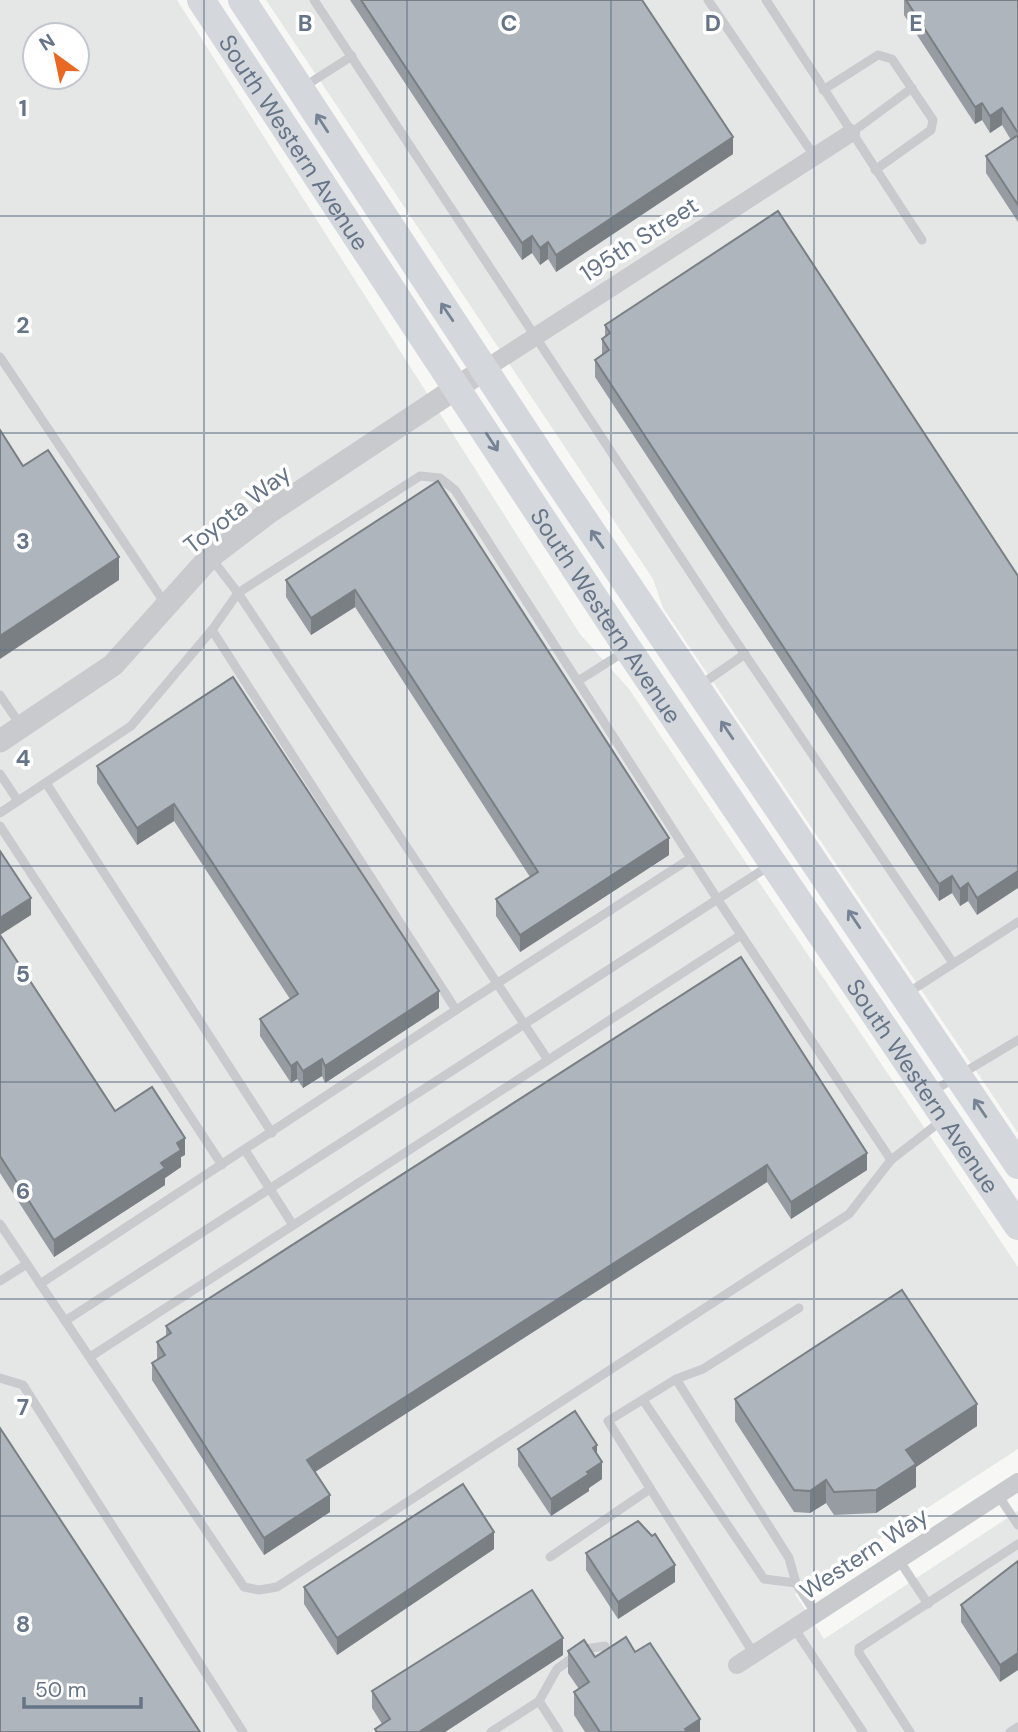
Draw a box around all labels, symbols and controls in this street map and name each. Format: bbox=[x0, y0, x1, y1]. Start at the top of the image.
text: B bbox=[298, 8, 312, 38]
text: C bbox=[501, 8, 517, 38]
text: D bbox=[705, 8, 721, 38]
text: E bbox=[909, 8, 923, 38]
north arrow bbox=[21, 21, 91, 91]
text: N bbox=[34, 28, 60, 56]
street label: South Western Avenue bbox=[212, 28, 377, 256]
text: 1 bbox=[19, 93, 27, 123]
one-way arrow bbox=[315, 113, 329, 133]
street label: 195th Street bbox=[574, 189, 704, 289]
one-way arrow bbox=[440, 303, 454, 323]
text: 2 bbox=[16, 310, 30, 340]
one-way arrow bbox=[485, 432, 499, 451]
street label: Toyota Way bbox=[177, 458, 297, 560]
street label: South Western Avenue bbox=[524, 502, 689, 729]
text: 3 bbox=[16, 526, 30, 556]
one-way arrow bbox=[590, 530, 604, 549]
one-way arrow bbox=[720, 721, 734, 741]
text: 4 bbox=[16, 743, 31, 773]
one-way arrow bbox=[846, 910, 860, 930]
text: 5 bbox=[16, 959, 30, 989]
street label: South Western Avenue bbox=[840, 973, 1007, 1199]
one-way arrow bbox=[973, 1099, 987, 1119]
text: 6 bbox=[16, 1176, 30, 1206]
text: 7 bbox=[17, 1392, 29, 1422]
street label: Western Way bbox=[794, 1500, 934, 1606]
text: 8 bbox=[16, 1609, 30, 1639]
scale bar bbox=[24, 1666, 142, 1710]
text: 50 m bbox=[35, 1676, 86, 1704]

